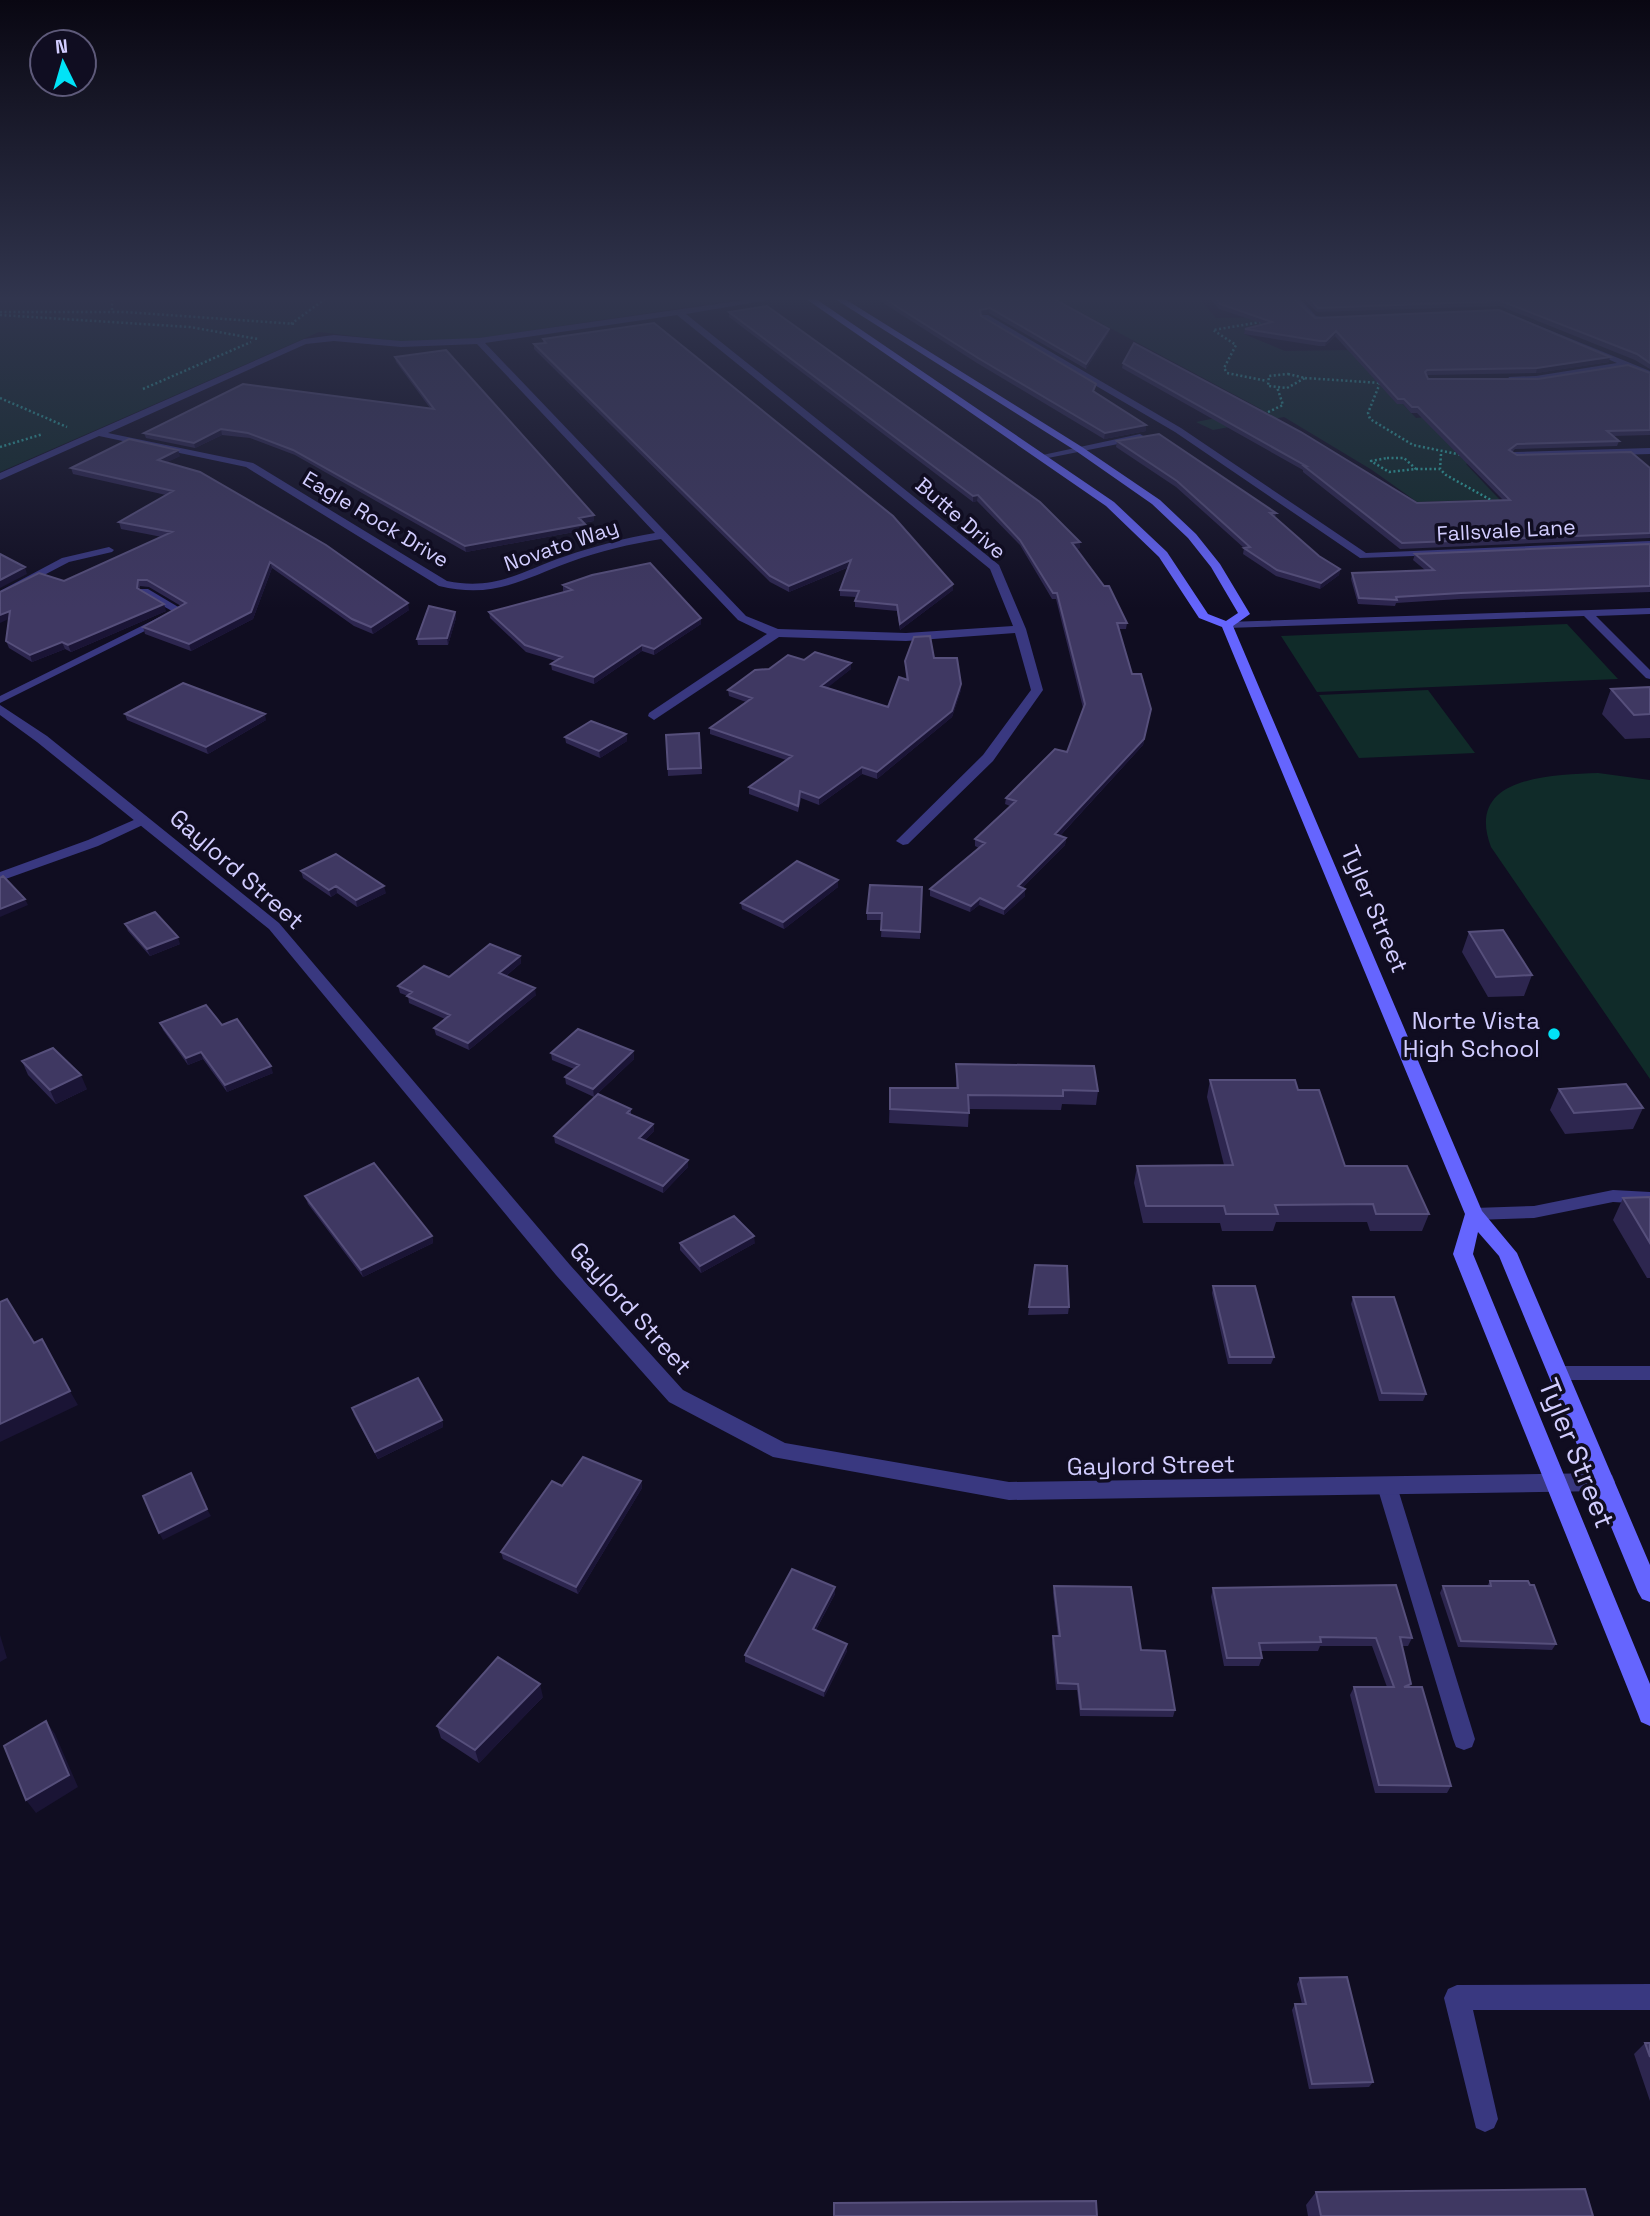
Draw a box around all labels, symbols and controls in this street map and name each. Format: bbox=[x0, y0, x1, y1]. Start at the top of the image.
north arrow bbox=[28, 28, 98, 98]
text: N bbox=[54, 34, 69, 60]
street label: Eagle Rock Drive bbox=[298, 465, 454, 573]
street label: Butte Drive bbox=[910, 471, 1012, 565]
street label: Novato Way bbox=[500, 513, 622, 577]
street label: Fallsvale Lane bbox=[1436, 513, 1576, 547]
street label: Gaylord Street bbox=[163, 802, 311, 936]
street label: Tyler Street bbox=[1334, 841, 1416, 977]
place label: Norte Vista High School bbox=[1403, 1005, 1540, 1064]
marker: Norte Vista High School bbox=[1546, 1026, 1562, 1042]
street label: Gaylord Street bbox=[563, 1235, 699, 1381]
street label: Tyler Street bbox=[1531, 1373, 1623, 1533]
street label: Gaylord Street bbox=[1067, 1448, 1235, 1482]

